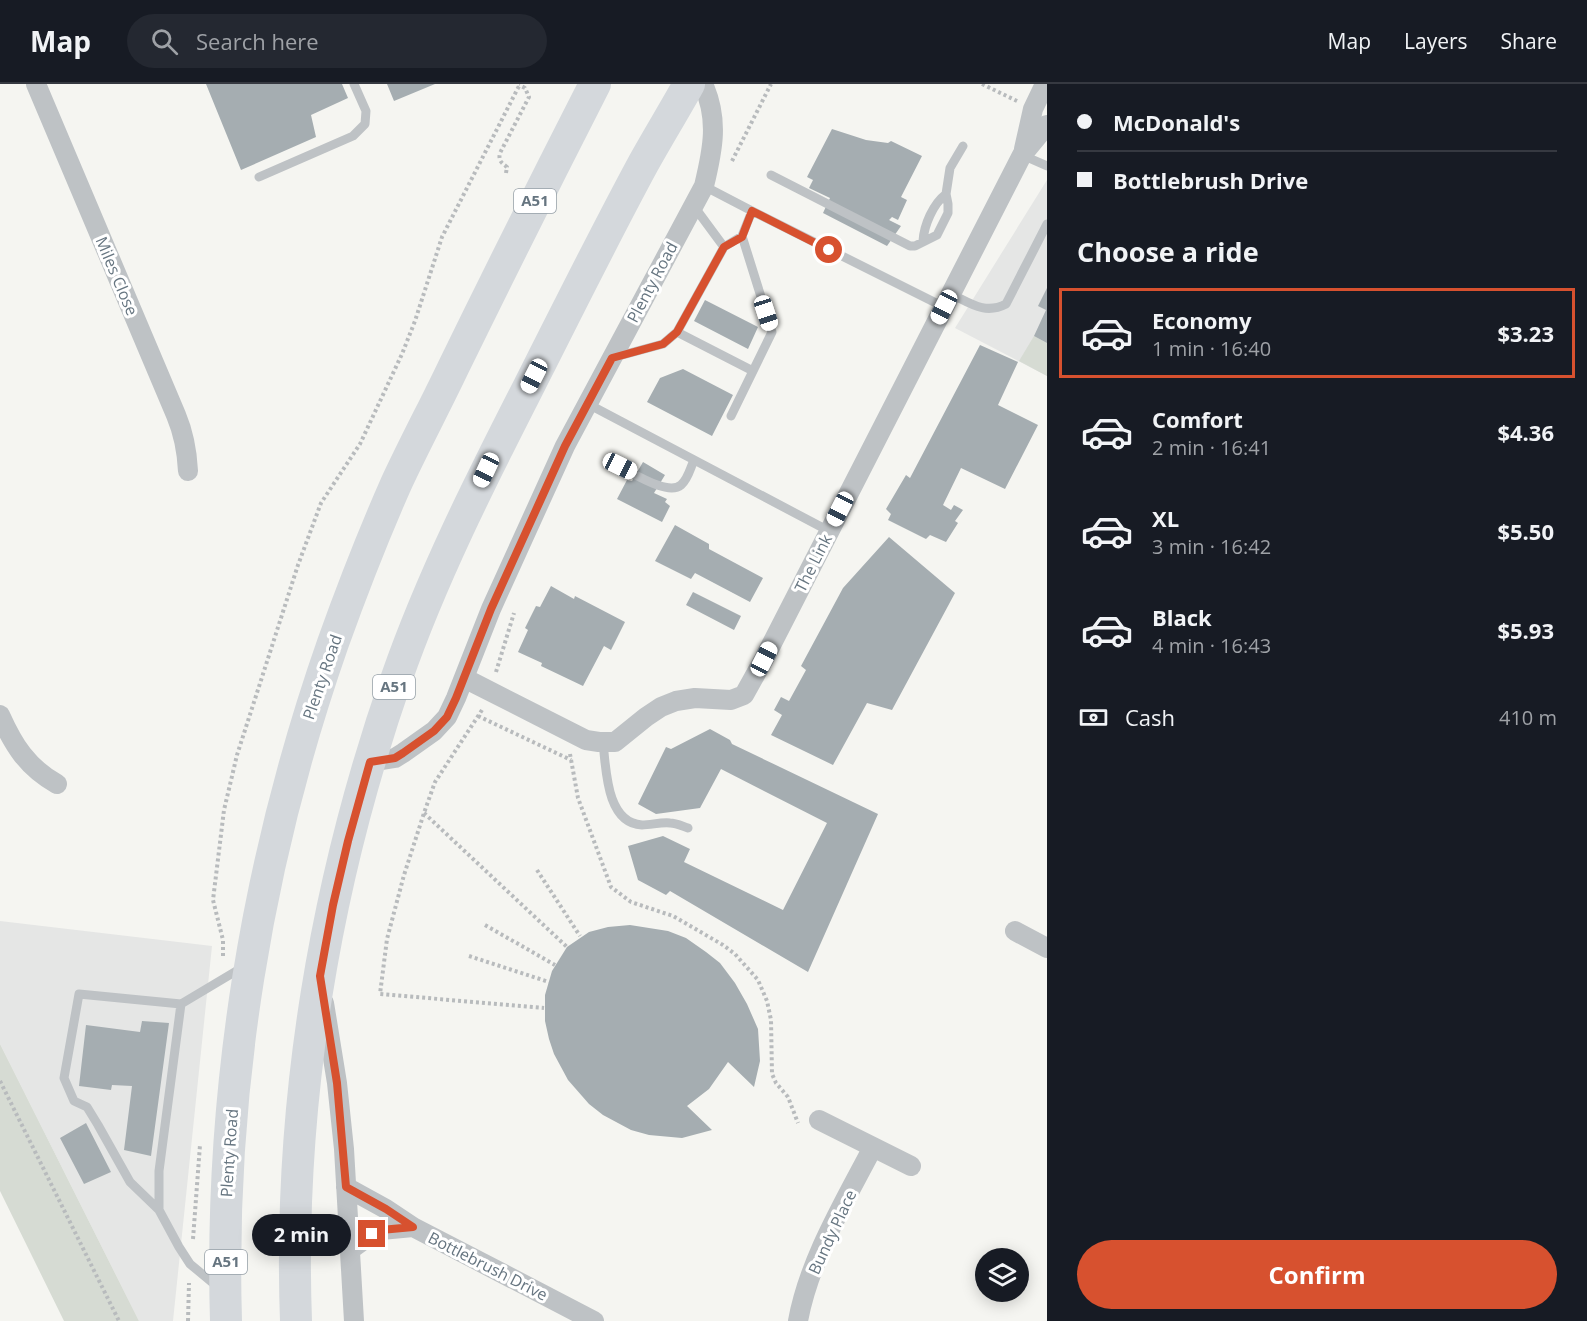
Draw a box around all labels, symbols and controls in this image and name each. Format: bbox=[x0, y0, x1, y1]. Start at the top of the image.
search box bbox=[127, 14, 547, 68]
text: Map bbox=[30, 22, 91, 60]
icon: search bbox=[148, 25, 181, 58]
text: Search here bbox=[196, 26, 319, 56]
text: Map bbox=[1328, 27, 1371, 55]
text: Layers bbox=[1404, 27, 1468, 55]
text: Share bbox=[1501, 27, 1557, 55]
text: McDonald's bbox=[1113, 107, 1240, 137]
text: Bottlebrush Drive bbox=[1113, 165, 1308, 195]
road number: A51 bbox=[514, 189, 556, 213]
street label: Miles Close bbox=[91, 233, 143, 319]
text: Choose a ride bbox=[1077, 233, 1259, 270]
route start bbox=[815, 236, 842, 263]
street label: Plenty Road bbox=[622, 238, 682, 326]
car bbox=[928, 287, 960, 327]
car bbox=[752, 293, 780, 333]
text: Economy bbox=[1152, 305, 1251, 335]
icon: car bbox=[1080, 306, 1134, 360]
text: $3.23 bbox=[1497, 318, 1554, 348]
text: 1 min · 16:40 bbox=[1152, 335, 1271, 362]
car bbox=[518, 356, 550, 396]
text: Comfort bbox=[1152, 404, 1243, 434]
icon: car bbox=[1080, 405, 1134, 459]
text: $4.36 bbox=[1497, 417, 1554, 447]
text: 2 min · 16:41 bbox=[1152, 434, 1271, 461]
car bbox=[470, 450, 502, 490]
car bbox=[600, 450, 640, 482]
car bbox=[824, 489, 856, 529]
text: XL bbox=[1152, 503, 1179, 533]
icon: car bbox=[1080, 504, 1134, 558]
text: $5.50 bbox=[1497, 516, 1554, 546]
street label: The Link bbox=[789, 530, 837, 596]
text: 3 min · 16:42 bbox=[1152, 533, 1271, 560]
text: Black bbox=[1152, 602, 1212, 632]
icon: car bbox=[1080, 603, 1134, 657]
text: $5.93 bbox=[1497, 615, 1554, 645]
street label: Plenty Road bbox=[297, 632, 347, 722]
text: 4 min · 16:43 bbox=[1152, 632, 1271, 659]
car bbox=[748, 639, 780, 679]
road number: A51 bbox=[373, 675, 415, 699]
icon: cash bbox=[1077, 701, 1110, 734]
text: Cash bbox=[1125, 702, 1175, 732]
text: 410 m bbox=[1499, 704, 1557, 731]
street label: Plenty Road bbox=[215, 1108, 243, 1198]
street label: Bundy Place bbox=[803, 1186, 861, 1278]
callout: 2 min bbox=[252, 1213, 351, 1255]
route end bbox=[358, 1220, 385, 1247]
text: 2 min bbox=[274, 1221, 329, 1248]
street label: Bottlebrush Drive bbox=[425, 1226, 551, 1306]
button: Confirm bbox=[1077, 1240, 1557, 1309]
map controls bbox=[975, 1248, 1029, 1302]
button: layers bbox=[975, 1248, 1029, 1302]
road number: A51 bbox=[205, 1250, 247, 1274]

